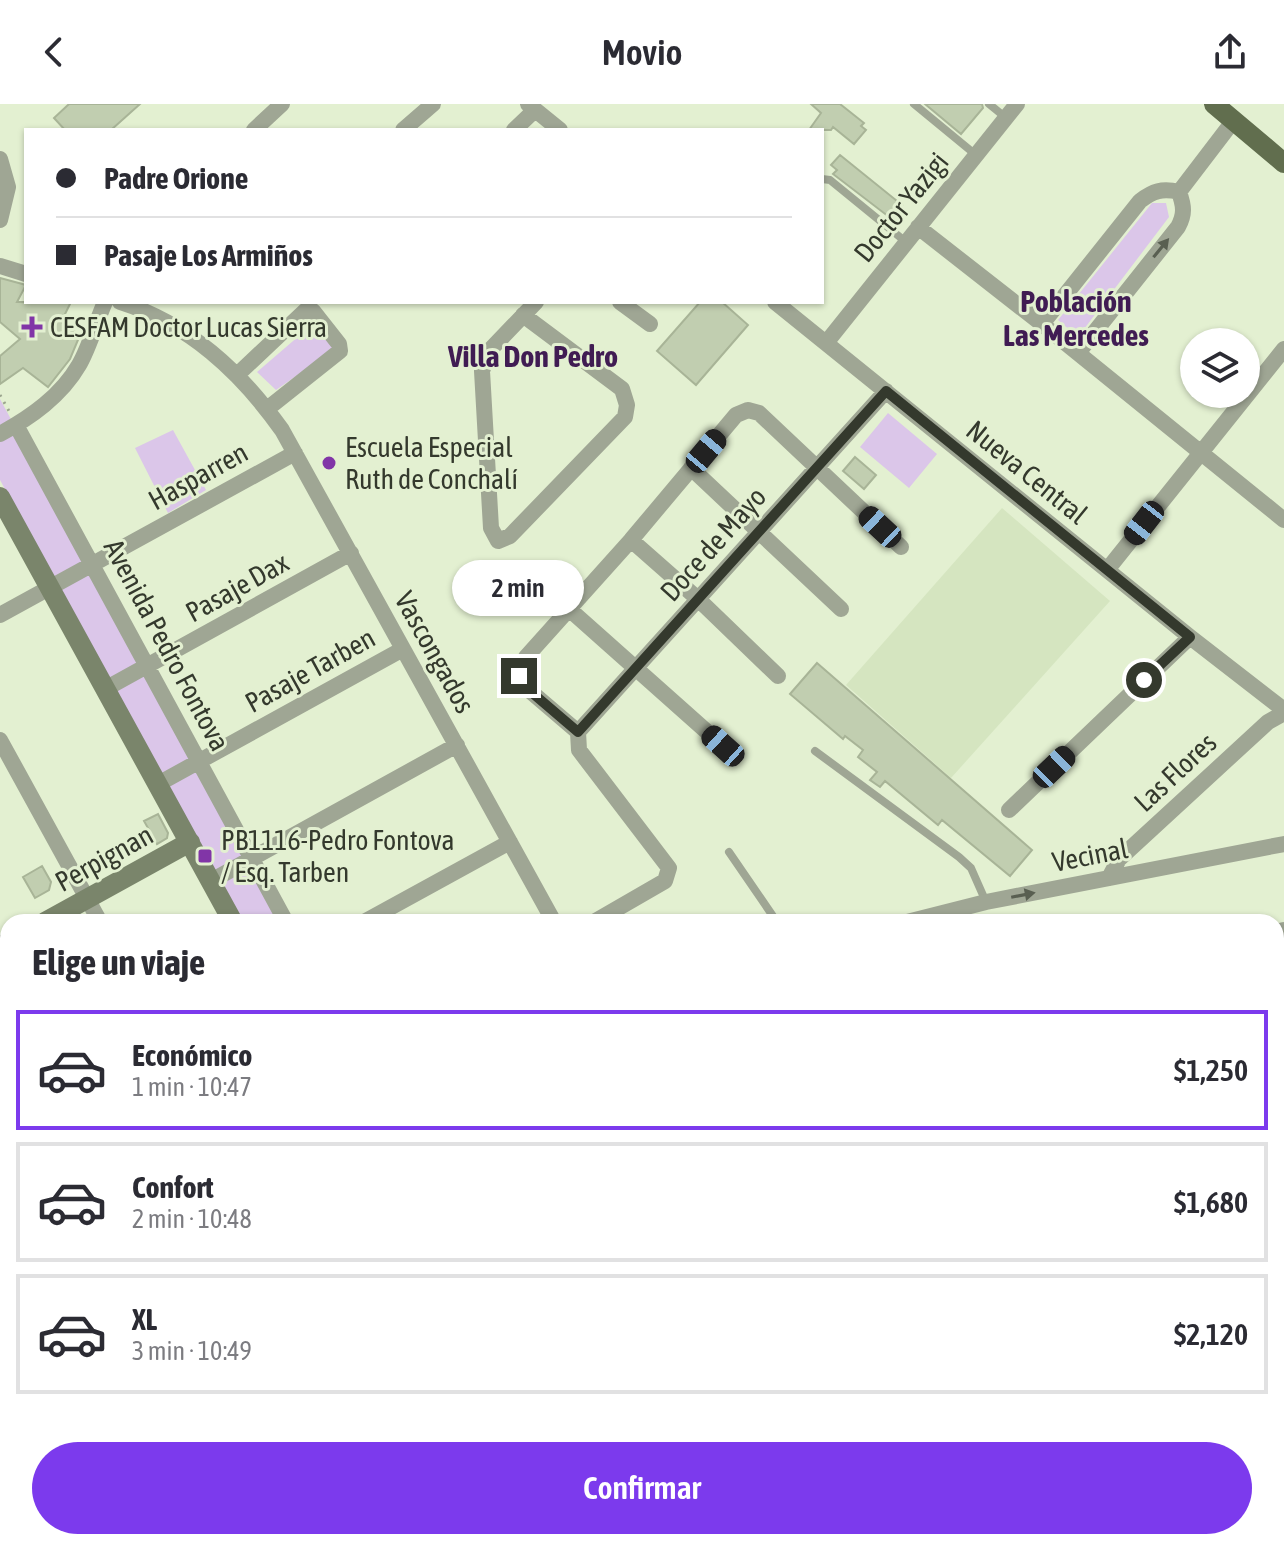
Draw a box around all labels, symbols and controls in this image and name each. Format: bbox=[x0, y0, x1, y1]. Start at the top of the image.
icon: back bbox=[32, 30, 76, 74]
icon: share bbox=[1208, 30, 1252, 74]
text: Movio bbox=[602, 31, 682, 73]
street label: Doctor Yazigi bbox=[847, 146, 955, 268]
text: Padre Orione bbox=[104, 161, 248, 195]
text: Pasaje Los Armiños bbox=[104, 238, 313, 272]
one-way arrow bbox=[1153, 238, 1169, 258]
district label: Población Las Mercedes bbox=[1003, 284, 1149, 352]
place label: CESFAM Doctor Lucas Sierra bbox=[50, 311, 327, 343]
marker: CESFAM Doctor Lucas Sierra bbox=[21, 316, 43, 338]
map controls bbox=[1180, 328, 1260, 408]
button: layers bbox=[1180, 328, 1260, 408]
district label: Villa Don Pedro bbox=[447, 339, 618, 373]
street label: Nueva Central bbox=[960, 414, 1094, 531]
car bbox=[681, 425, 731, 477]
place label: Escuela Especial Ruth de Conchalí bbox=[345, 431, 518, 495]
street label: Hasparren bbox=[143, 436, 253, 516]
marker: Escuela Especial Ruth de Conchalí bbox=[320, 454, 338, 472]
street label: Doce de Mayo bbox=[654, 481, 772, 607]
car bbox=[1120, 497, 1168, 549]
car bbox=[854, 502, 906, 552]
street label: Avenida Pedro Fontova bbox=[98, 534, 236, 756]
street label: Pasaje Dax bbox=[180, 546, 294, 628]
callout: 2 min bbox=[453, 560, 585, 616]
text: 2 min bbox=[491, 573, 545, 603]
street label: Vascongados bbox=[389, 586, 481, 718]
street label: Pasaje Tarben bbox=[240, 621, 380, 719]
route end bbox=[501, 658, 537, 694]
route start bbox=[1126, 662, 1162, 698]
car bbox=[697, 721, 749, 771]
street label: Las Flores bbox=[1128, 726, 1222, 818]
car bbox=[1028, 742, 1080, 792]
street label: Perpignan bbox=[50, 818, 158, 898]
place label: PB1116-Pedro Fontova / Esq. Tarben bbox=[221, 824, 455, 888]
street label: Vecinal bbox=[1050, 832, 1131, 878]
marker: PB1116-Pedro Fontova / Esq. Tarben bbox=[196, 847, 214, 865]
one-way arrow bbox=[1011, 888, 1036, 901]
text: Elige un viaje bbox=[32, 941, 205, 983]
icon: car bbox=[36, 1034, 108, 1106]
text: Económico bbox=[132, 1038, 252, 1072]
text: $1,250 bbox=[1174, 1053, 1248, 1087]
text: 1 min · 10:47 bbox=[132, 1072, 252, 1102]
icon: car bbox=[36, 1166, 108, 1238]
text: Confort bbox=[132, 1170, 214, 1204]
text: $1,680 bbox=[1174, 1185, 1248, 1219]
text: 2 min · 10:48 bbox=[132, 1204, 252, 1234]
icon: car bbox=[36, 1298, 108, 1370]
text: XL bbox=[132, 1302, 157, 1336]
text: $2,120 bbox=[1174, 1317, 1248, 1351]
text: 3 min · 10:49 bbox=[132, 1336, 252, 1366]
button: Confirmar bbox=[32, 1442, 1252, 1534]

